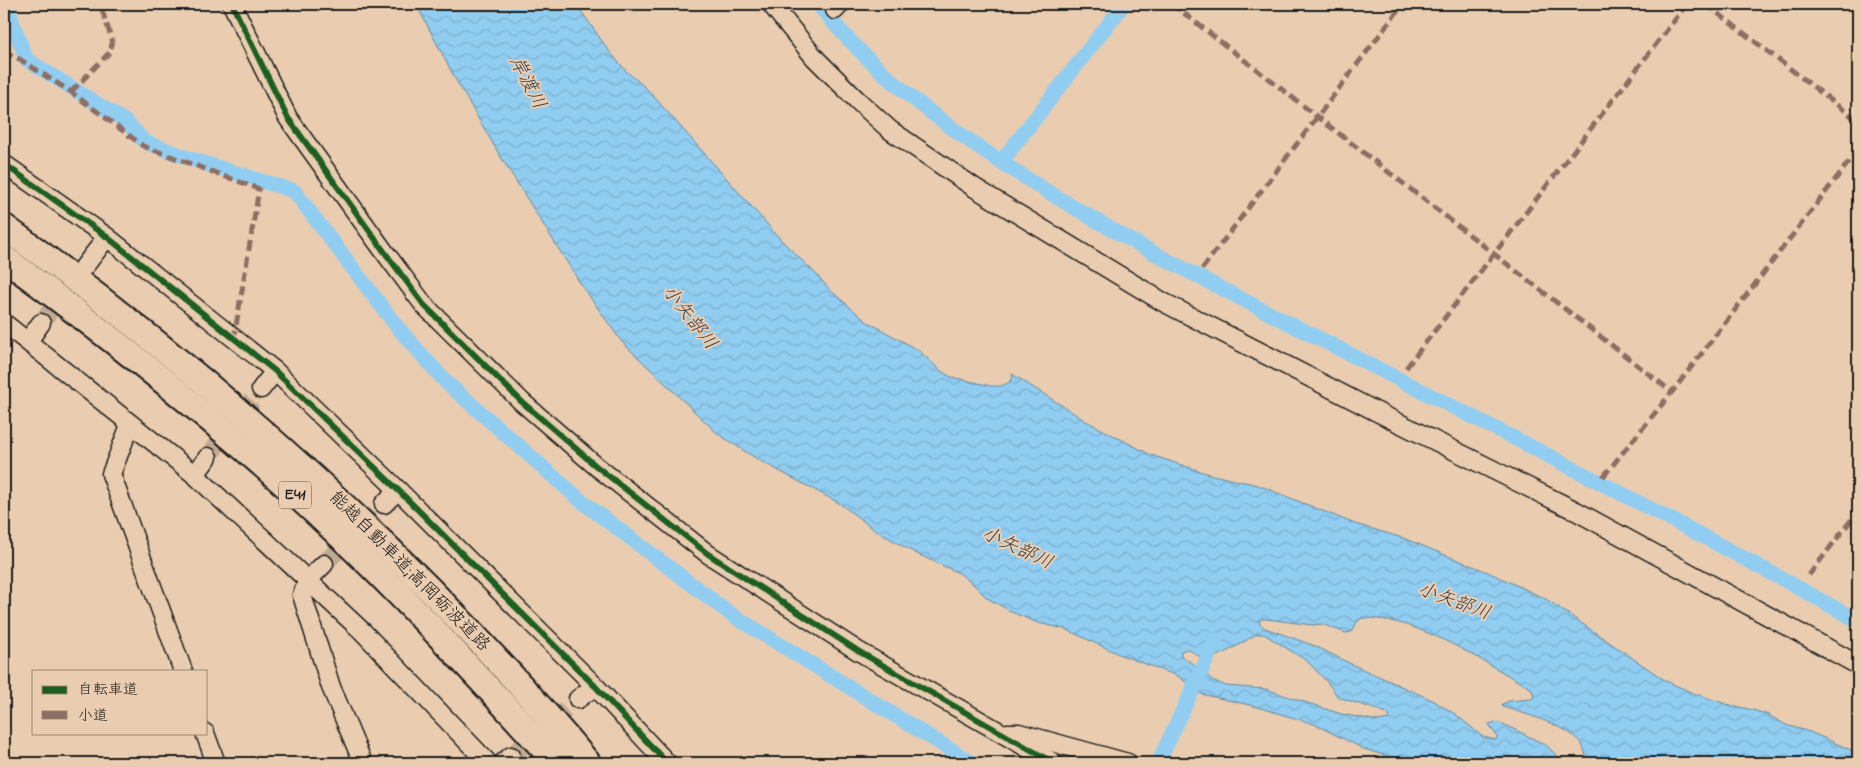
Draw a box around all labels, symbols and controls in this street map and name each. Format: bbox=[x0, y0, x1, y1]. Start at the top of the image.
water label: 岸渡川 bbox=[502, 51, 552, 115]
water label: 小矢部川 bbox=[655, 280, 723, 356]
road number: E41 bbox=[279, 482, 311, 508]
street label: 能越自動車道;高岡砺波道路 bbox=[323, 486, 495, 658]
water label: 小矢部川 bbox=[977, 521, 1057, 577]
water label: 小矢部川 bbox=[1414, 576, 1494, 628]
legend bbox=[32, 670, 208, 734]
text: 自転車道 bbox=[78, 679, 138, 701]
text: 小道 bbox=[78, 705, 108, 727]

